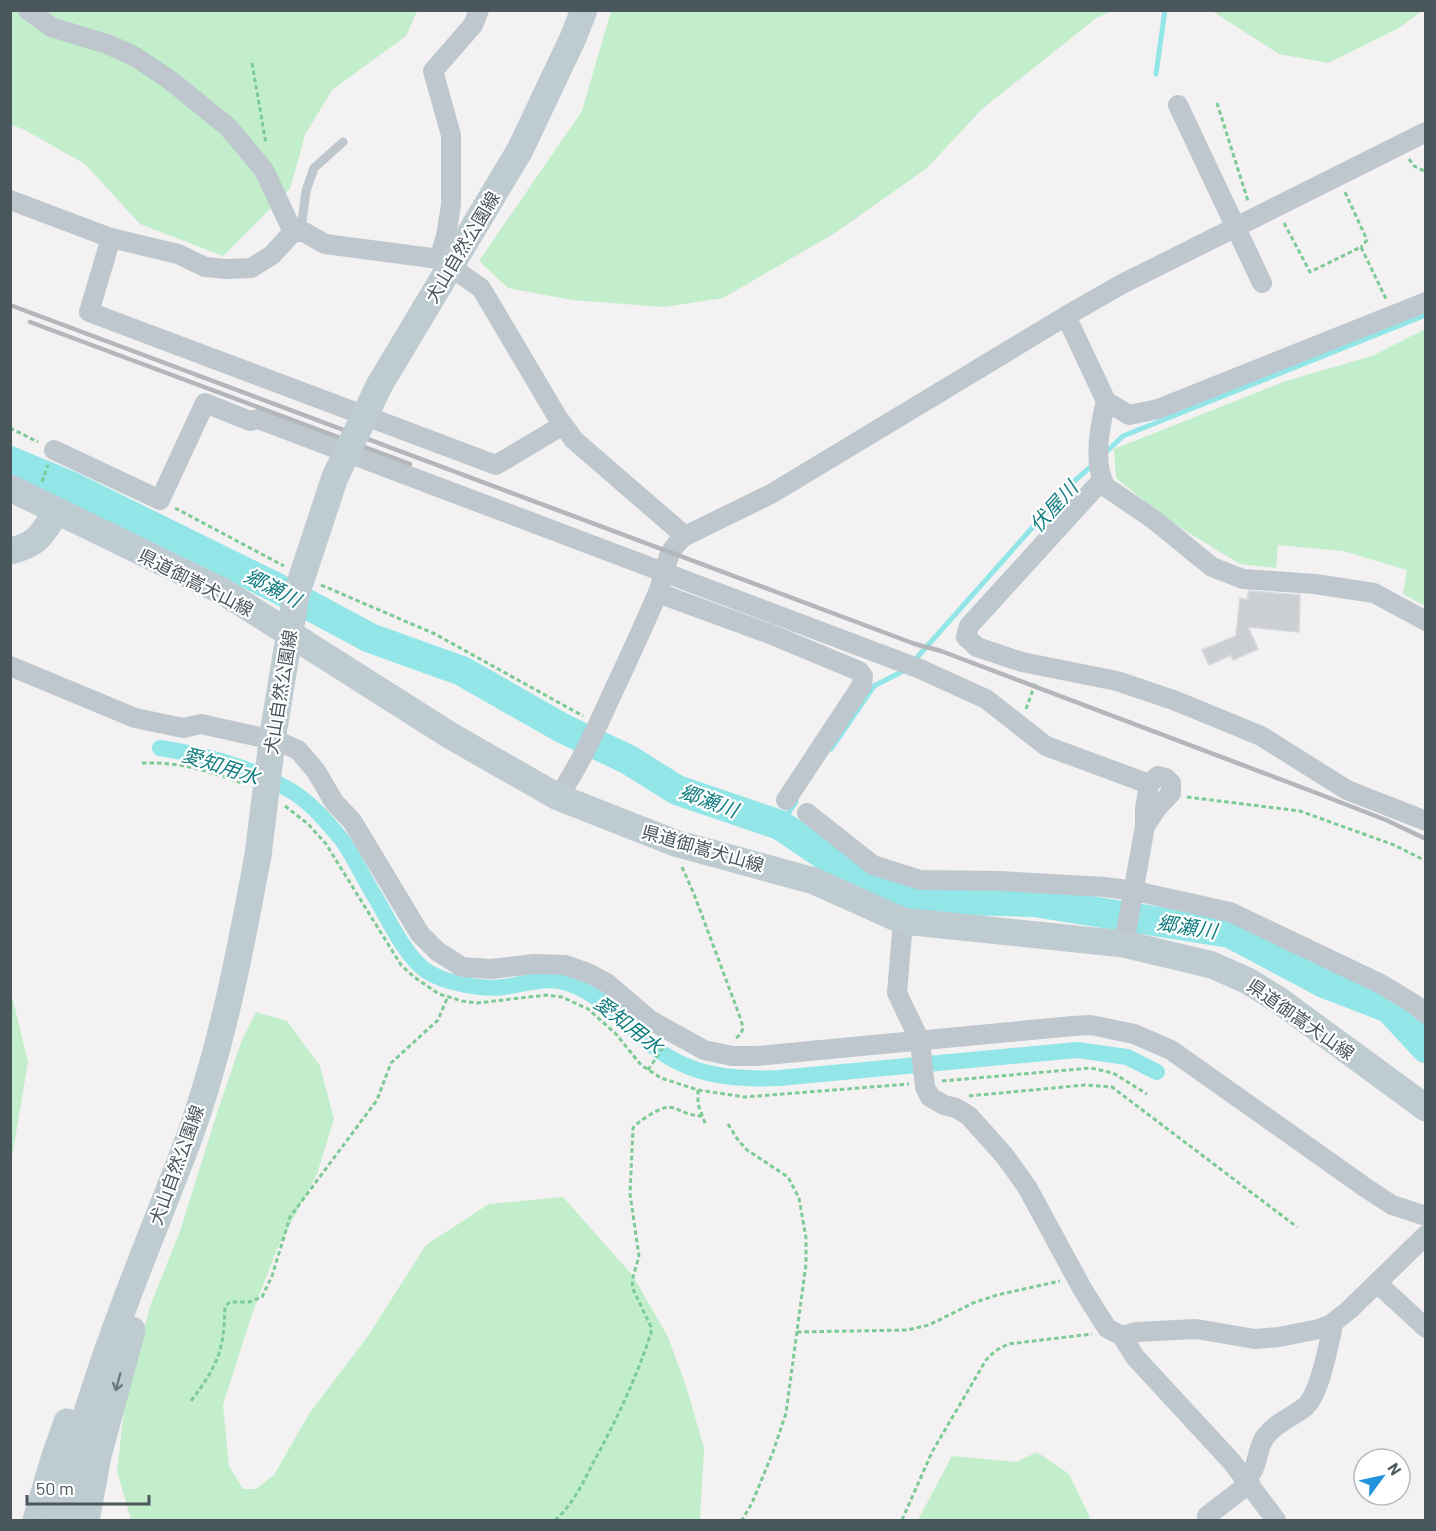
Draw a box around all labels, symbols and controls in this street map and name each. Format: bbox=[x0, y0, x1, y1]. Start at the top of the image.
street label: 犬山自然公園線 bbox=[420, 187, 504, 307]
water label: 伏屋川 bbox=[1024, 474, 1083, 536]
street label: 県道御嵩犬山線 bbox=[135, 544, 257, 620]
water label: 郷瀬川 bbox=[241, 563, 307, 612]
street label: 犬山自然公園線 bbox=[259, 628, 301, 756]
water label: 愛知用水 bbox=[179, 741, 265, 789]
water label: 郷瀬川 bbox=[677, 778, 743, 822]
street label: 県道御嵩犬山線 bbox=[639, 820, 767, 876]
water label: 郷瀬川 bbox=[1155, 909, 1220, 943]
street label: 県道御嵩犬山線 bbox=[1243, 974, 1359, 1064]
water label: 愛知用水 bbox=[590, 990, 669, 1059]
street label: 犬山自然公園線 bbox=[144, 1102, 208, 1228]
one-way arrow bbox=[111, 1373, 123, 1392]
north arrow bbox=[1352, 1447, 1412, 1507]
text: N bbox=[1384, 1459, 1406, 1478]
scale bar bbox=[27, 1468, 148, 1506]
text: 50 m bbox=[36, 1477, 74, 1499]

